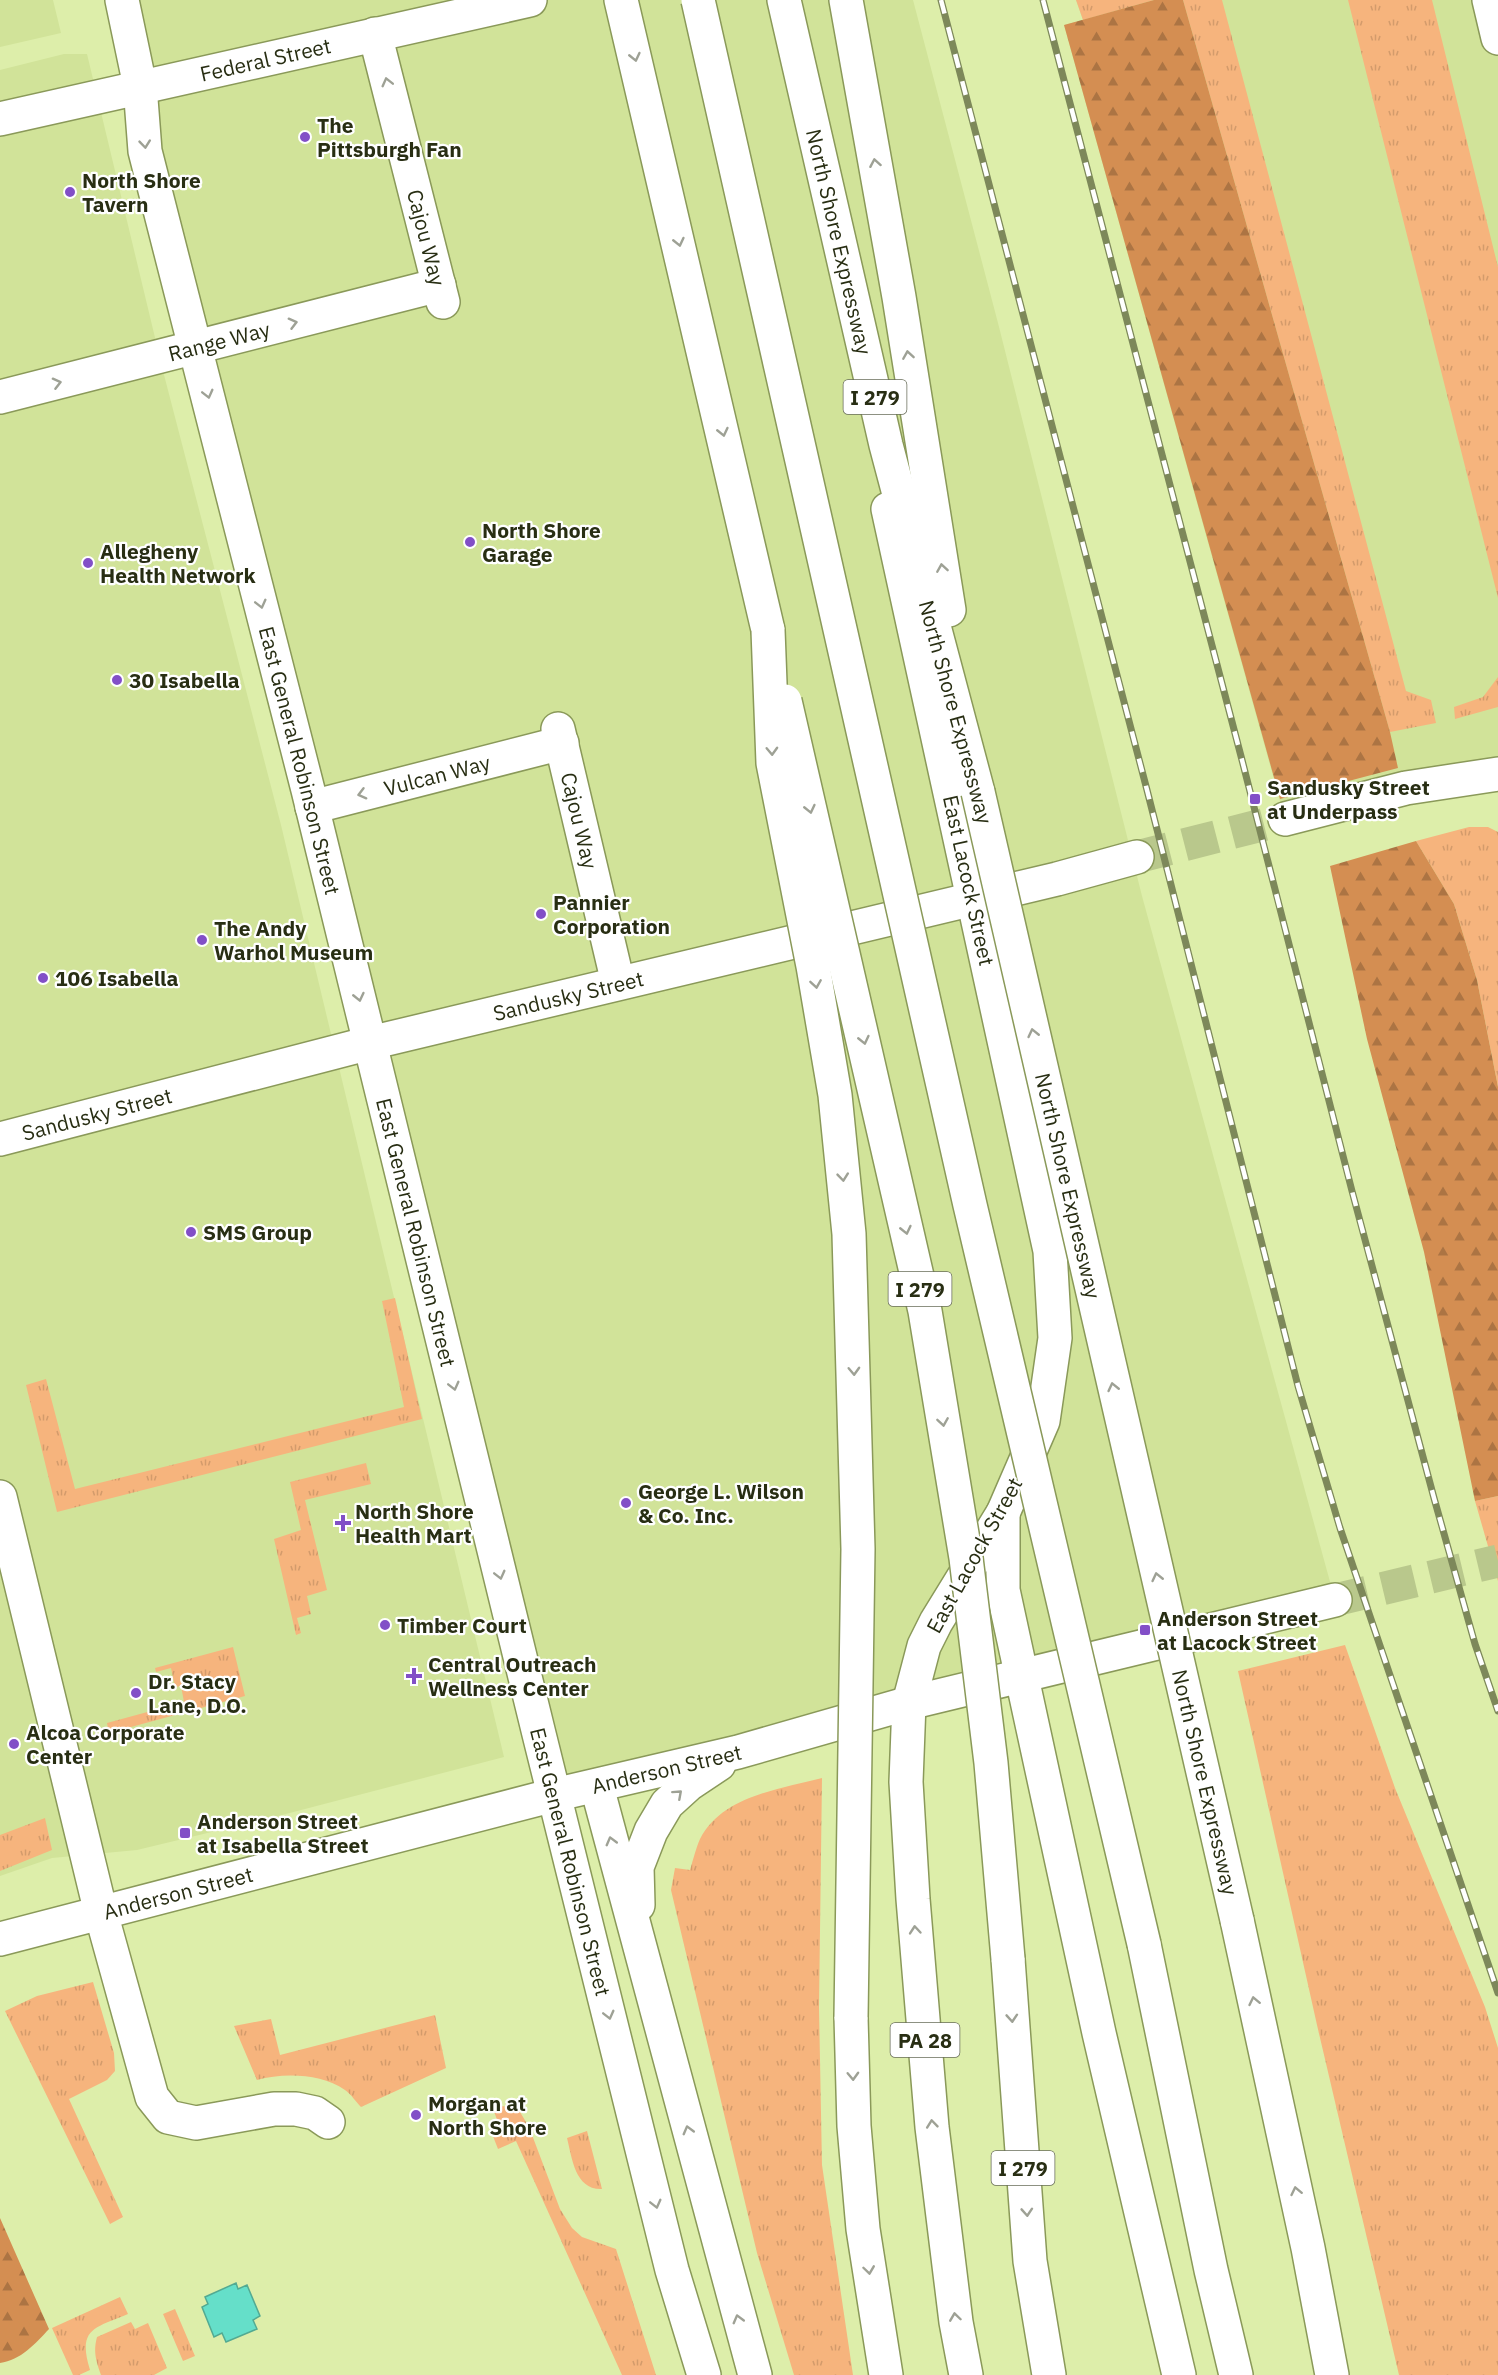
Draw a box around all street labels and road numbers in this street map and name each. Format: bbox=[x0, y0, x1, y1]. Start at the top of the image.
street label: Federal Street bbox=[197, 31, 334, 88]
street label: North Shore Expressway bbox=[800, 126, 879, 358]
street label: Cajou Way bbox=[401, 186, 452, 289]
street label: Range Way bbox=[165, 315, 273, 368]
road number: I 279 bbox=[844, 380, 906, 414]
street label: North Shore Expressway bbox=[913, 597, 999, 827]
street label: East General Robinson Street bbox=[253, 623, 347, 898]
street label: Vulcan Way bbox=[381, 748, 494, 802]
street label: Cajou Way bbox=[555, 769, 605, 872]
street label: East Lacock Street bbox=[937, 792, 1001, 968]
street label: Sandusky Street bbox=[490, 964, 646, 1027]
street label: North Shore Expressway bbox=[1029, 1070, 1108, 1302]
street label: Sandusky Street bbox=[19, 1081, 175, 1147]
street label: East General Robinson Street bbox=[370, 1095, 463, 1370]
road number: I 279 bbox=[888, 1272, 952, 1306]
street label: East Lacock Street bbox=[920, 1472, 1028, 1638]
street label: North Shore Expressway bbox=[1166, 1667, 1245, 1898]
street label: East General Robinson Street bbox=[524, 1725, 618, 1999]
street label: Anderson Street bbox=[589, 1738, 744, 1800]
street label: Anderson Street bbox=[100, 1860, 256, 1926]
road number: PA 28 bbox=[890, 2023, 960, 2057]
road number: I 279 bbox=[992, 2151, 1054, 2185]

